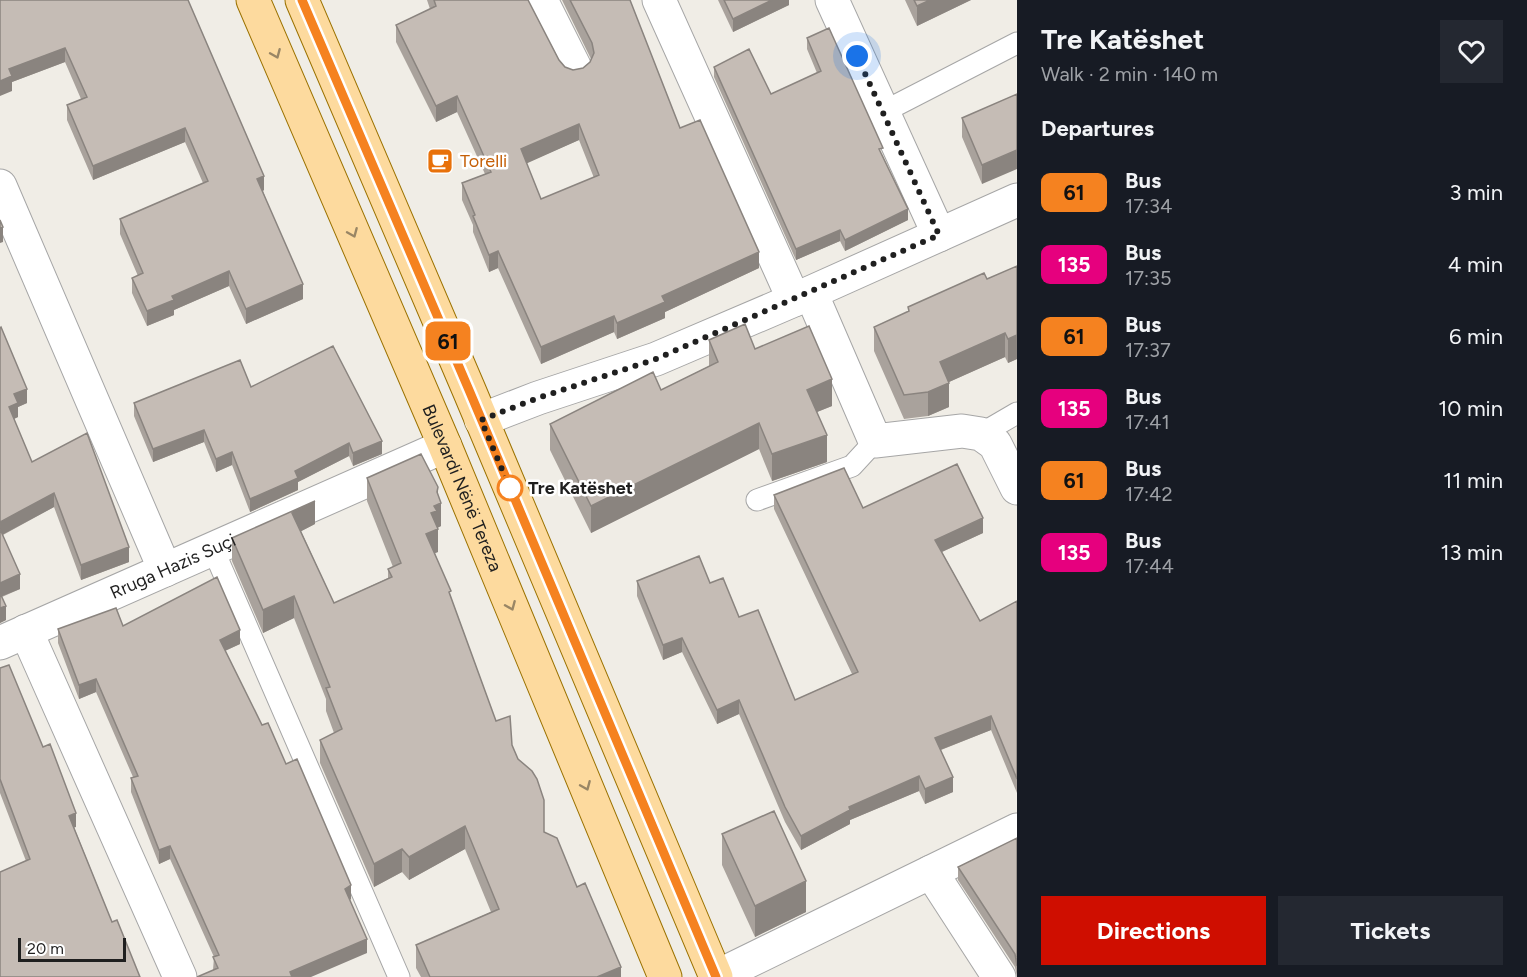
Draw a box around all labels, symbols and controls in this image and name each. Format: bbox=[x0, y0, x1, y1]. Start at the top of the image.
button: heart bbox=[1440, 20, 1503, 83]
text: Tre Katëshet bbox=[1041, 22, 1204, 56]
your location bbox=[842, 41, 872, 71]
one-way arrow bbox=[269, 47, 281, 58]
text: Walk · 2 min · 140 m bbox=[1041, 62, 1218, 86]
text: Departures bbox=[1041, 115, 1154, 142]
cafe icon: Torelli bbox=[425, 146, 455, 176]
place label: Torelli bbox=[460, 150, 507, 172]
text: Bus bbox=[1125, 167, 1161, 194]
text: 3 min bbox=[1449, 179, 1503, 206]
text: 61 bbox=[1063, 180, 1085, 205]
text: 17:34 bbox=[1125, 194, 1172, 218]
one-way arrow bbox=[346, 227, 358, 238]
text: Bus bbox=[1125, 239, 1161, 266]
text: 4 min bbox=[1448, 251, 1503, 278]
text: 135 bbox=[1058, 252, 1090, 277]
text: 17:35 bbox=[1125, 266, 1171, 290]
text: Bus bbox=[1125, 311, 1161, 338]
line badge: 61 bbox=[421, 322, 475, 360]
text: 6 min bbox=[1449, 323, 1503, 350]
text: 61 bbox=[1063, 324, 1085, 349]
text: 61 bbox=[437, 329, 459, 354]
text: 17:37 bbox=[1125, 338, 1171, 362]
text: Bus bbox=[1125, 383, 1161, 410]
text: 10 min bbox=[1438, 395, 1503, 422]
text: 135 bbox=[1058, 396, 1090, 421]
street label: Bulevardi Nënë Tereza bbox=[417, 401, 507, 575]
text: 17:41 bbox=[1125, 410, 1170, 434]
text: Bus bbox=[1125, 455, 1161, 482]
text: 11 min bbox=[1443, 467, 1503, 494]
text: 61 bbox=[1063, 468, 1085, 493]
marker: Tre Katëshet bbox=[497, 475, 523, 501]
place label: Tre Katëshet bbox=[528, 477, 633, 499]
text: 17:42 bbox=[1125, 482, 1173, 506]
text: Bus bbox=[1125, 527, 1161, 554]
street label: Rruga Hazis Suçi bbox=[107, 529, 239, 604]
text: 13 min bbox=[1440, 539, 1503, 566]
text: 135 bbox=[1058, 540, 1090, 565]
text: 17:44 bbox=[1125, 554, 1174, 578]
one-way arrow bbox=[504, 600, 516, 611]
one-way arrow bbox=[579, 780, 591, 791]
button: Directions bbox=[1041, 896, 1266, 965]
button: Tickets bbox=[1278, 896, 1503, 965]
scale bar bbox=[18, 935, 126, 962]
text: 20 m bbox=[27, 939, 64, 958]

